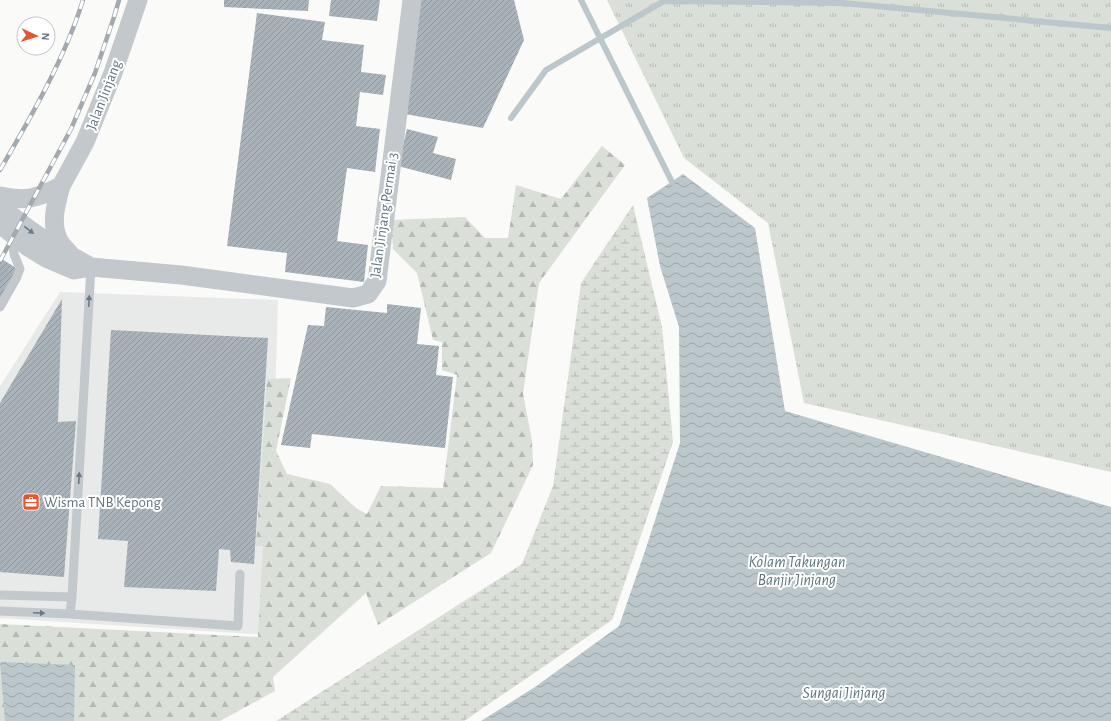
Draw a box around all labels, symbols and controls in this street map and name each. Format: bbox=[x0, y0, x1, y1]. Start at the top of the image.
north arrow bbox=[16, 16, 56, 56]
text: N bbox=[40, 32, 51, 41]
street label: Jalan Jinjang bbox=[84, 57, 124, 132]
street label: Jalan Jinjang Permai 3 bbox=[368, 151, 400, 279]
one-way arrow bbox=[24, 226, 35, 234]
one-way arrow bbox=[85, 295, 92, 307]
one-way arrow bbox=[75, 472, 82, 484]
office icon: Wisma TNB Kepong bbox=[21, 492, 41, 512]
place label: Wisma TNB Kepong bbox=[44, 495, 161, 510]
water label: Kolam Takungan Banjir Jinjang bbox=[749, 554, 845, 589]
one-way arrow bbox=[33, 609, 45, 616]
water label: Sungai Jinjang bbox=[802, 685, 886, 702]

